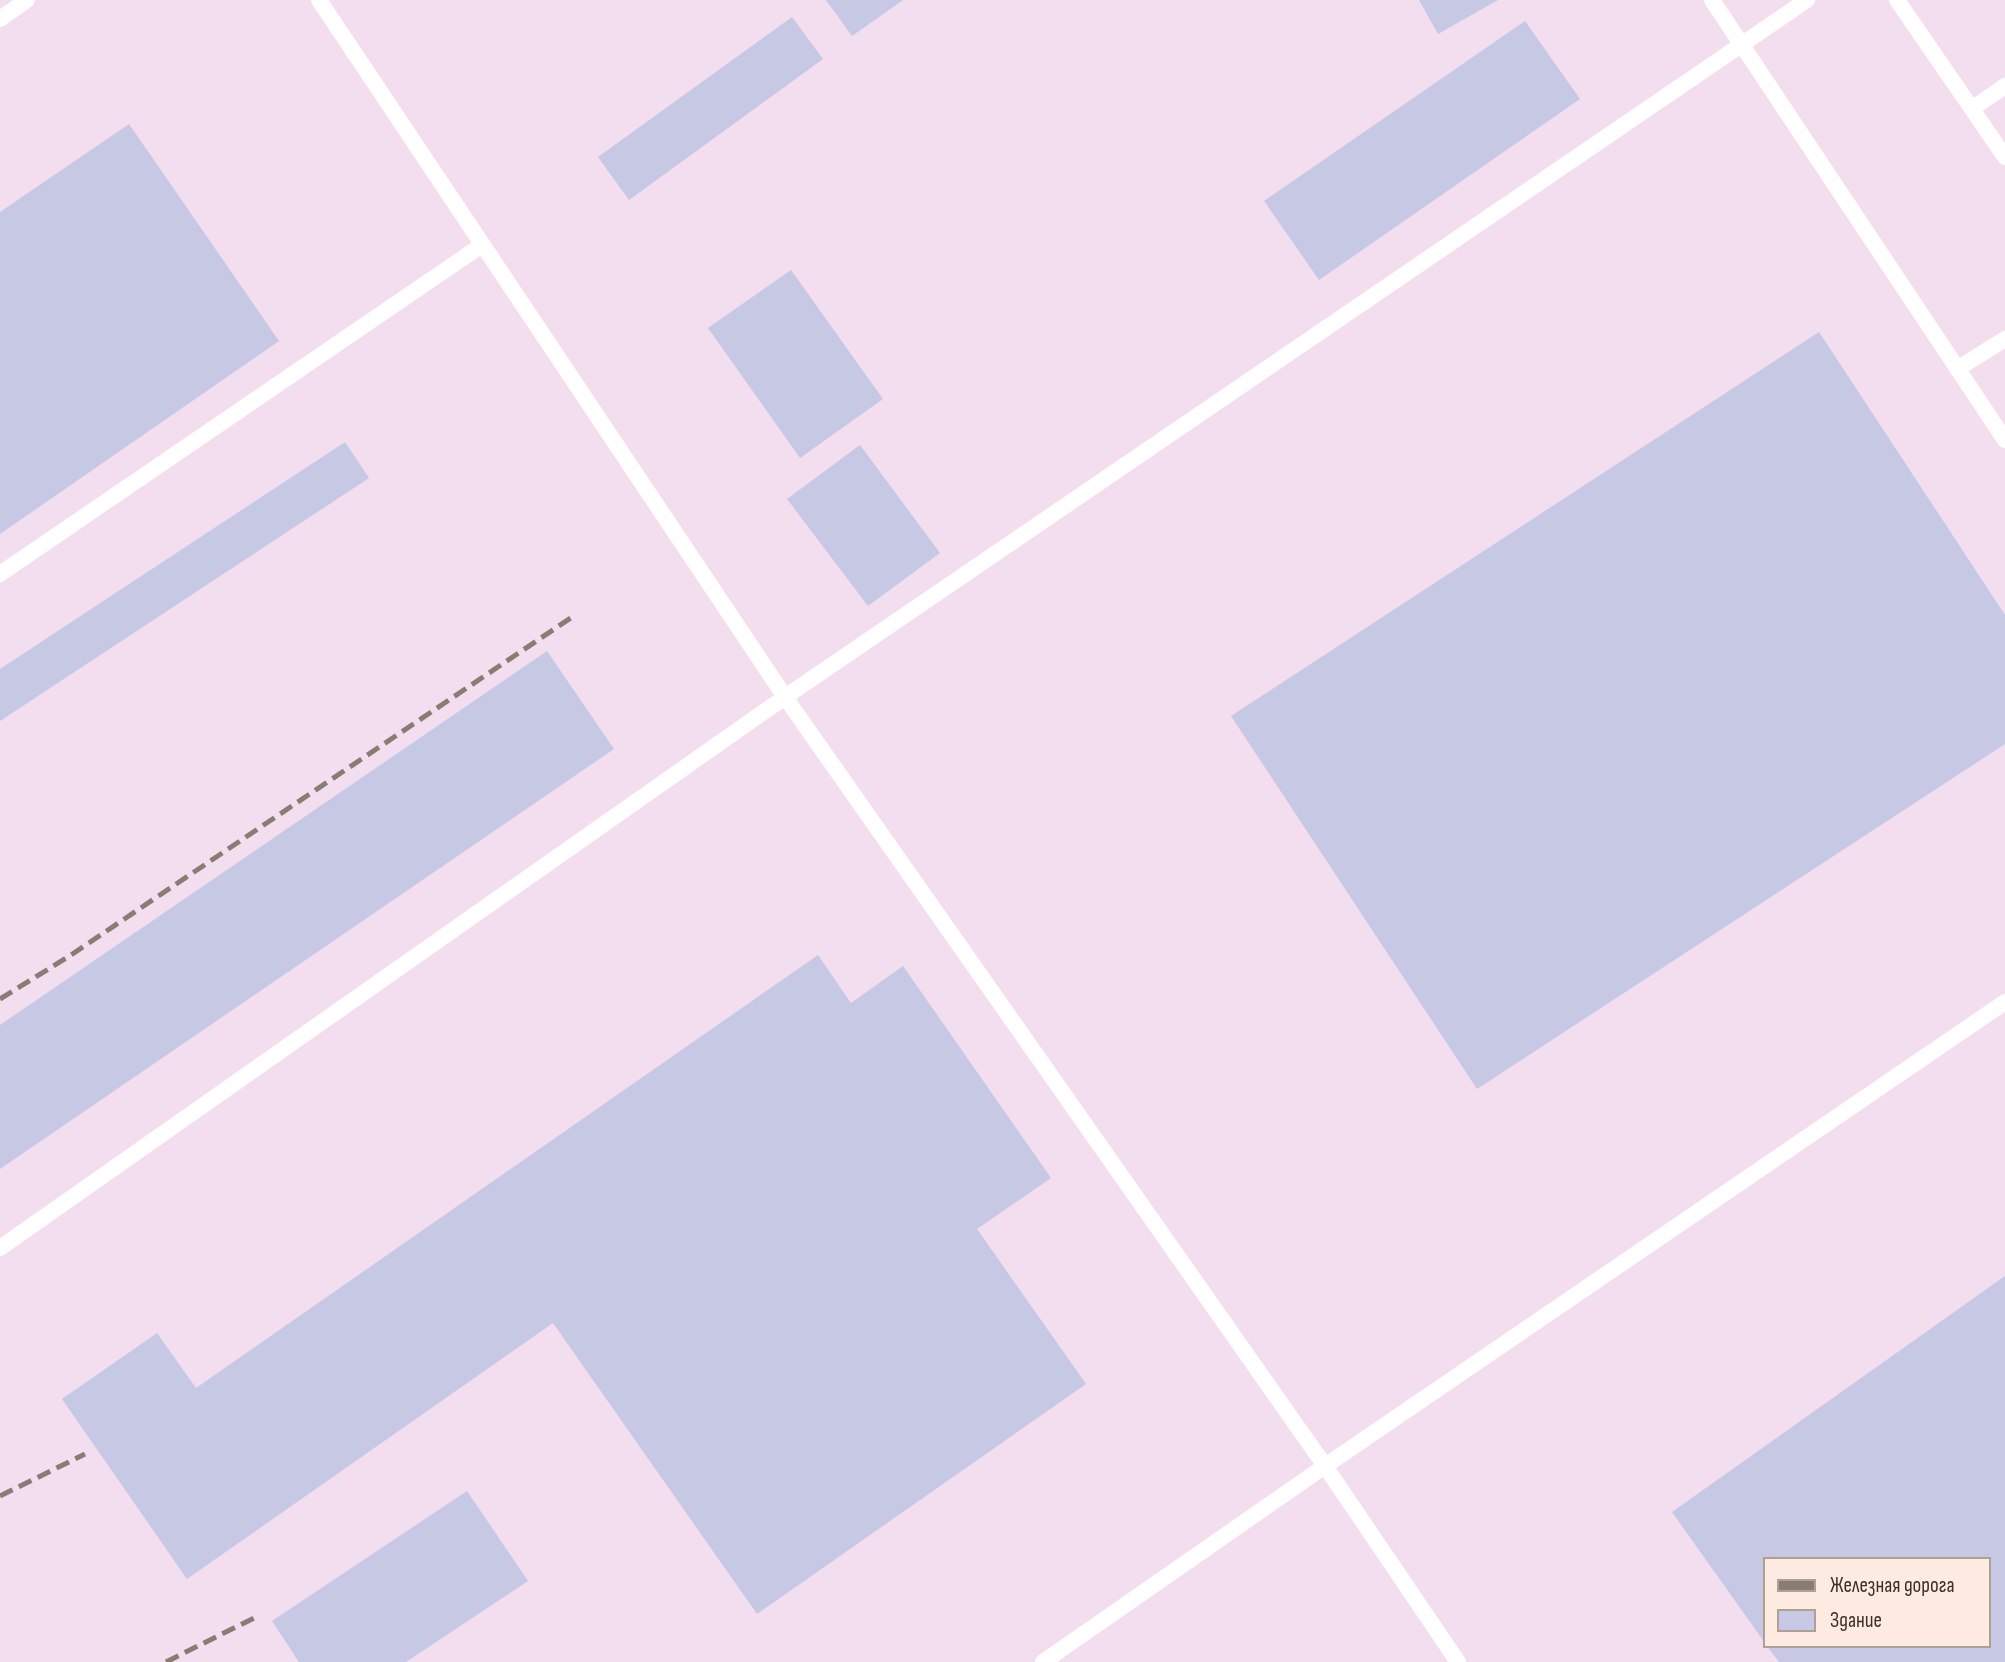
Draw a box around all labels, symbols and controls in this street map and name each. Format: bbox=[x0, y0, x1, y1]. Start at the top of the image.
legend bbox=[1764, 1557, 1991, 1648]
text: Железная дорога bbox=[1830, 1573, 1955, 1598]
text: Здание bbox=[1830, 1608, 1882, 1633]

